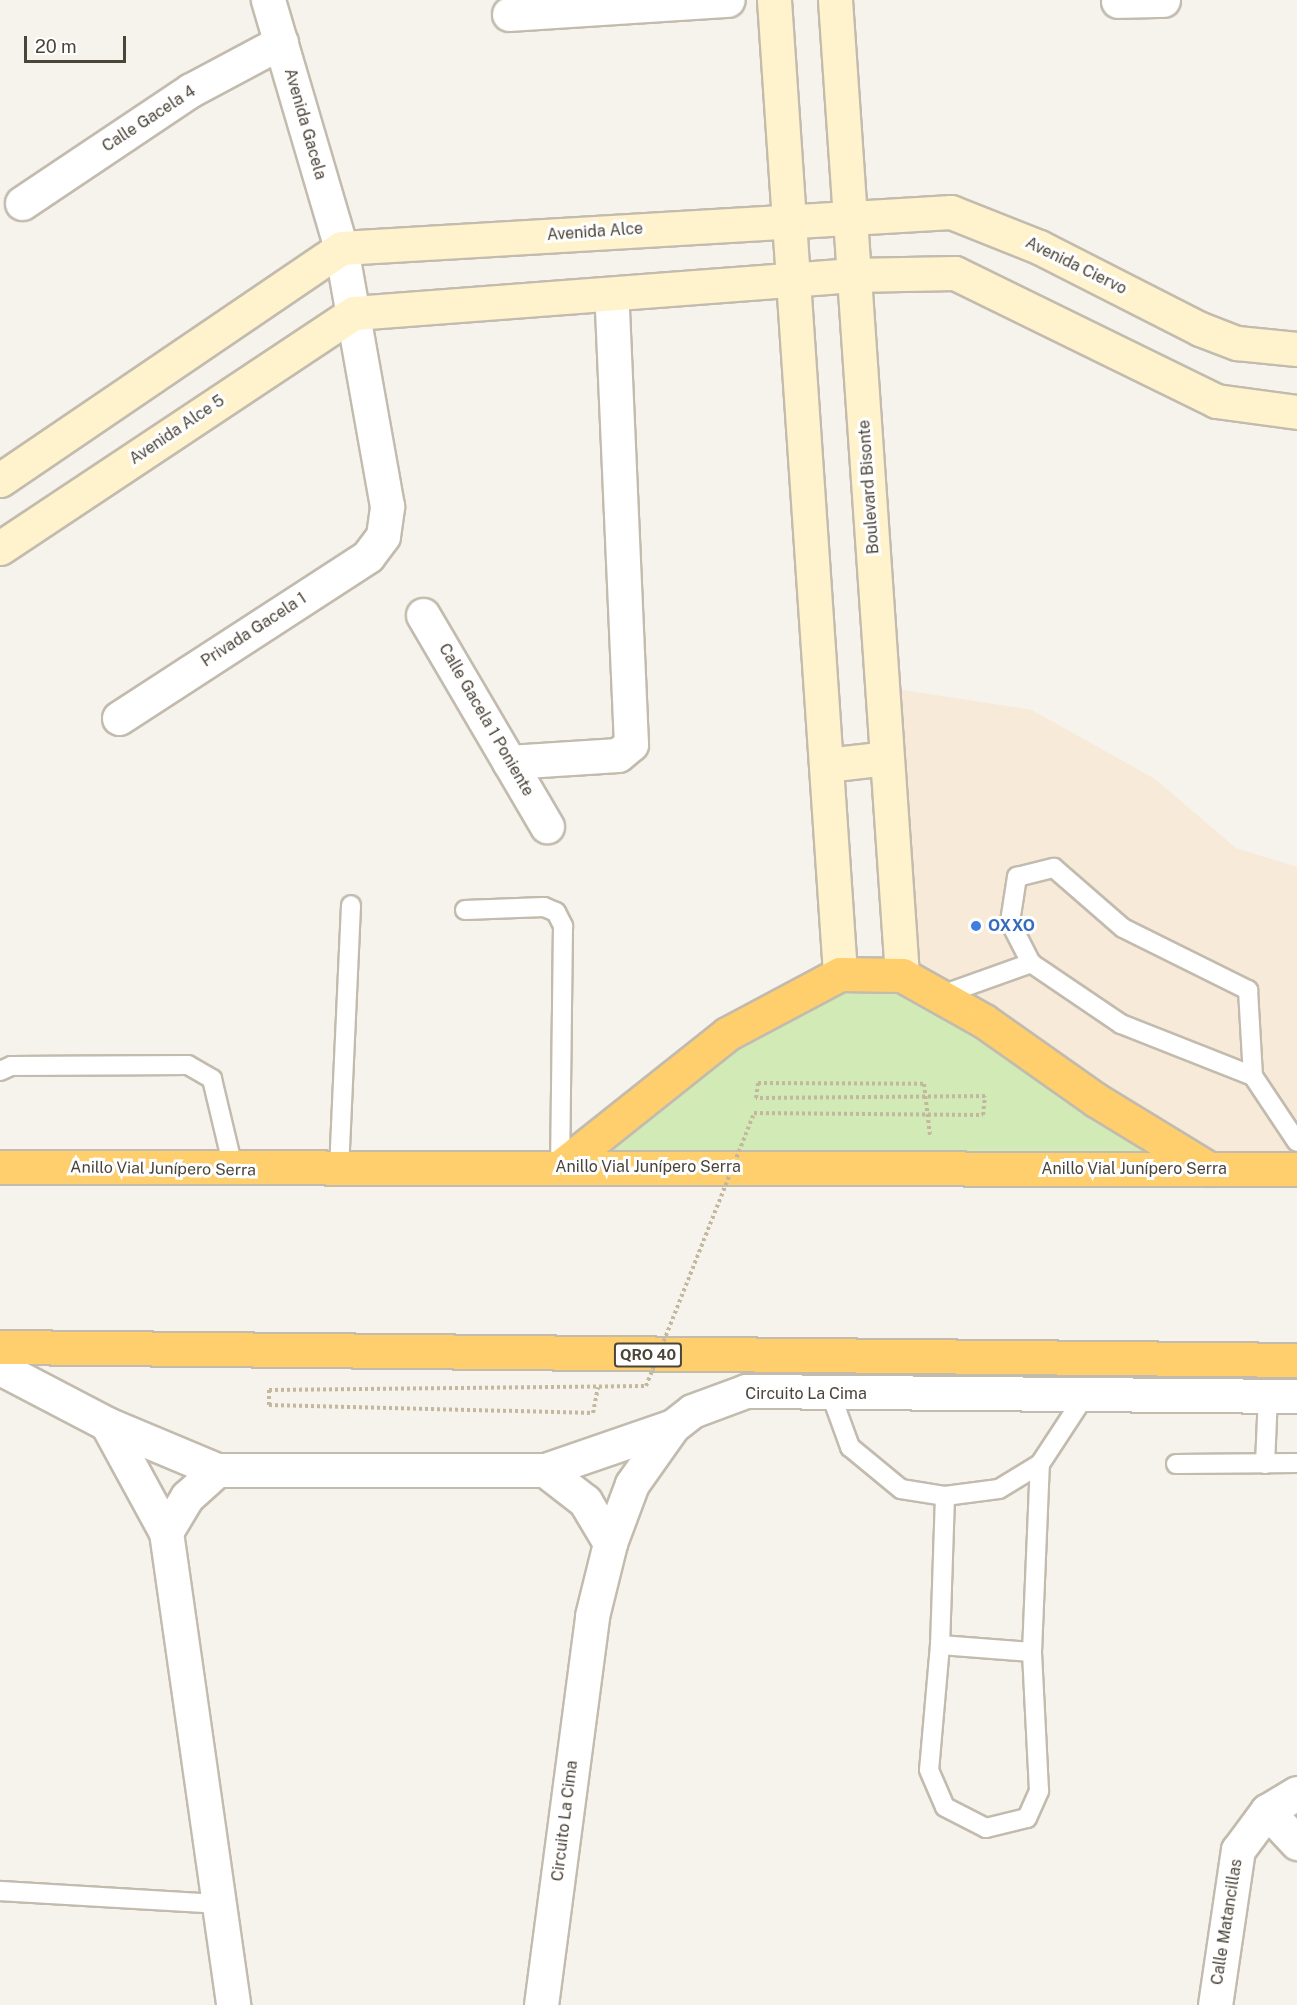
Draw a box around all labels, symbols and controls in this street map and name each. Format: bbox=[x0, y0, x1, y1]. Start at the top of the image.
scale bar bbox=[27, 24, 129, 62]
text: 20 m bbox=[35, 36, 77, 57]
street label: Avenida Gacela bbox=[280, 66, 330, 182]
street label: Calle Gacela 4 bbox=[99, 82, 199, 156]
street label: Avenida Alce bbox=[546, 219, 644, 245]
street label: Avenida Ciervo bbox=[1022, 233, 1130, 299]
street label: Avenida Alce 5 bbox=[126, 391, 228, 469]
street label: Boulevard Bisonte bbox=[855, 419, 883, 555]
street label: Privada Gacela 1 bbox=[198, 589, 310, 671]
street label: Calle Gacela 1 Poniente bbox=[434, 640, 538, 800]
place label: OXXO bbox=[988, 916, 1035, 936]
marker: OXXO bbox=[969, 919, 983, 933]
street label: Anillo Vial Junípero Serra bbox=[555, 1157, 741, 1177]
street label: Anillo Vial Junípero Serra bbox=[70, 1158, 256, 1180]
street label: Anillo Vial Junípero Serra bbox=[1041, 1159, 1227, 1179]
road number: QRO 40 bbox=[614, 1343, 682, 1367]
street label: Circuito La Cima bbox=[745, 1384, 867, 1404]
street label: Circuito La Cima bbox=[548, 1759, 582, 1883]
street label: Calle Matancillas bbox=[1208, 1858, 1246, 1986]

